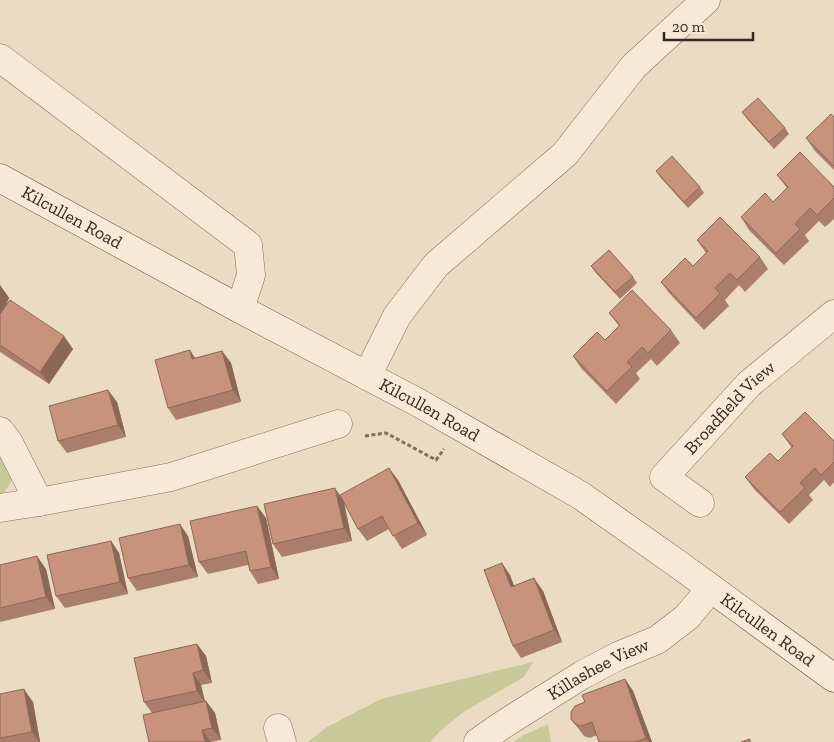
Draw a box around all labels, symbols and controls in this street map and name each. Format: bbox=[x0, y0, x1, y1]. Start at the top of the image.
scale bar bbox=[664, 10, 753, 42]
text: 20 m bbox=[672, 18, 705, 36]
street label: Kilcullen Road bbox=[18, 181, 126, 254]
street label: Broadfield View bbox=[679, 356, 780, 459]
street label: Kilcullen Road bbox=[376, 373, 484, 446]
street label: Kilcullen Road bbox=[716, 588, 819, 671]
street label: Killashee View bbox=[543, 633, 652, 705]

